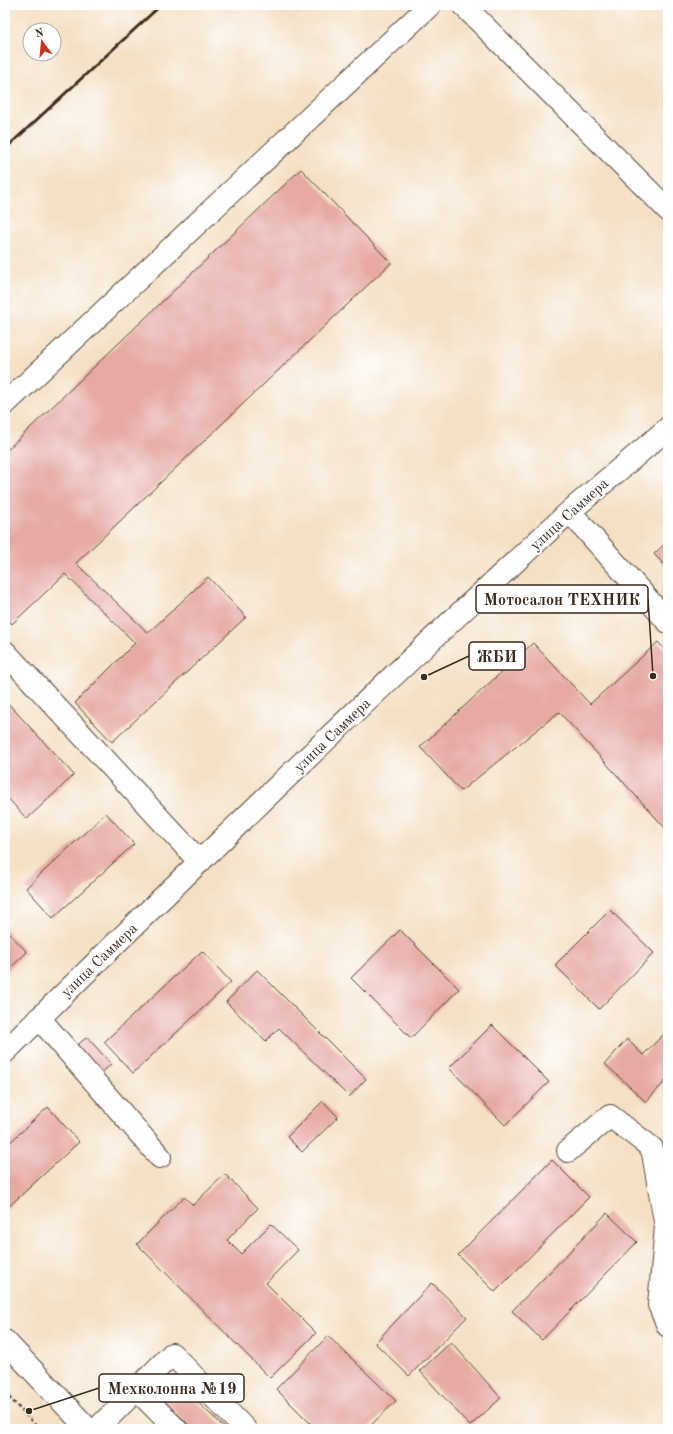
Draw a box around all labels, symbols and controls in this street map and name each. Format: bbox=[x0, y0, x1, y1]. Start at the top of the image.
north arrow bbox=[22, 22, 62, 62]
text: N bbox=[34, 27, 46, 40]
street label: улица Саммера bbox=[528, 476, 612, 554]
callout: Мотосалон ТЕХНИК bbox=[476, 585, 648, 613]
text: Мотосалон ТЕХНИК bbox=[484, 593, 640, 609]
callout: ЖБИ bbox=[469, 642, 525, 670]
text: ЖБИ bbox=[477, 650, 517, 666]
street label: улица Саммера bbox=[292, 696, 374, 776]
street label: улица Саммера bbox=[59, 921, 141, 1001]
callout: Мехколонна №19 bbox=[99, 1374, 244, 1402]
text: Мехколонна №19 bbox=[108, 1382, 236, 1398]

